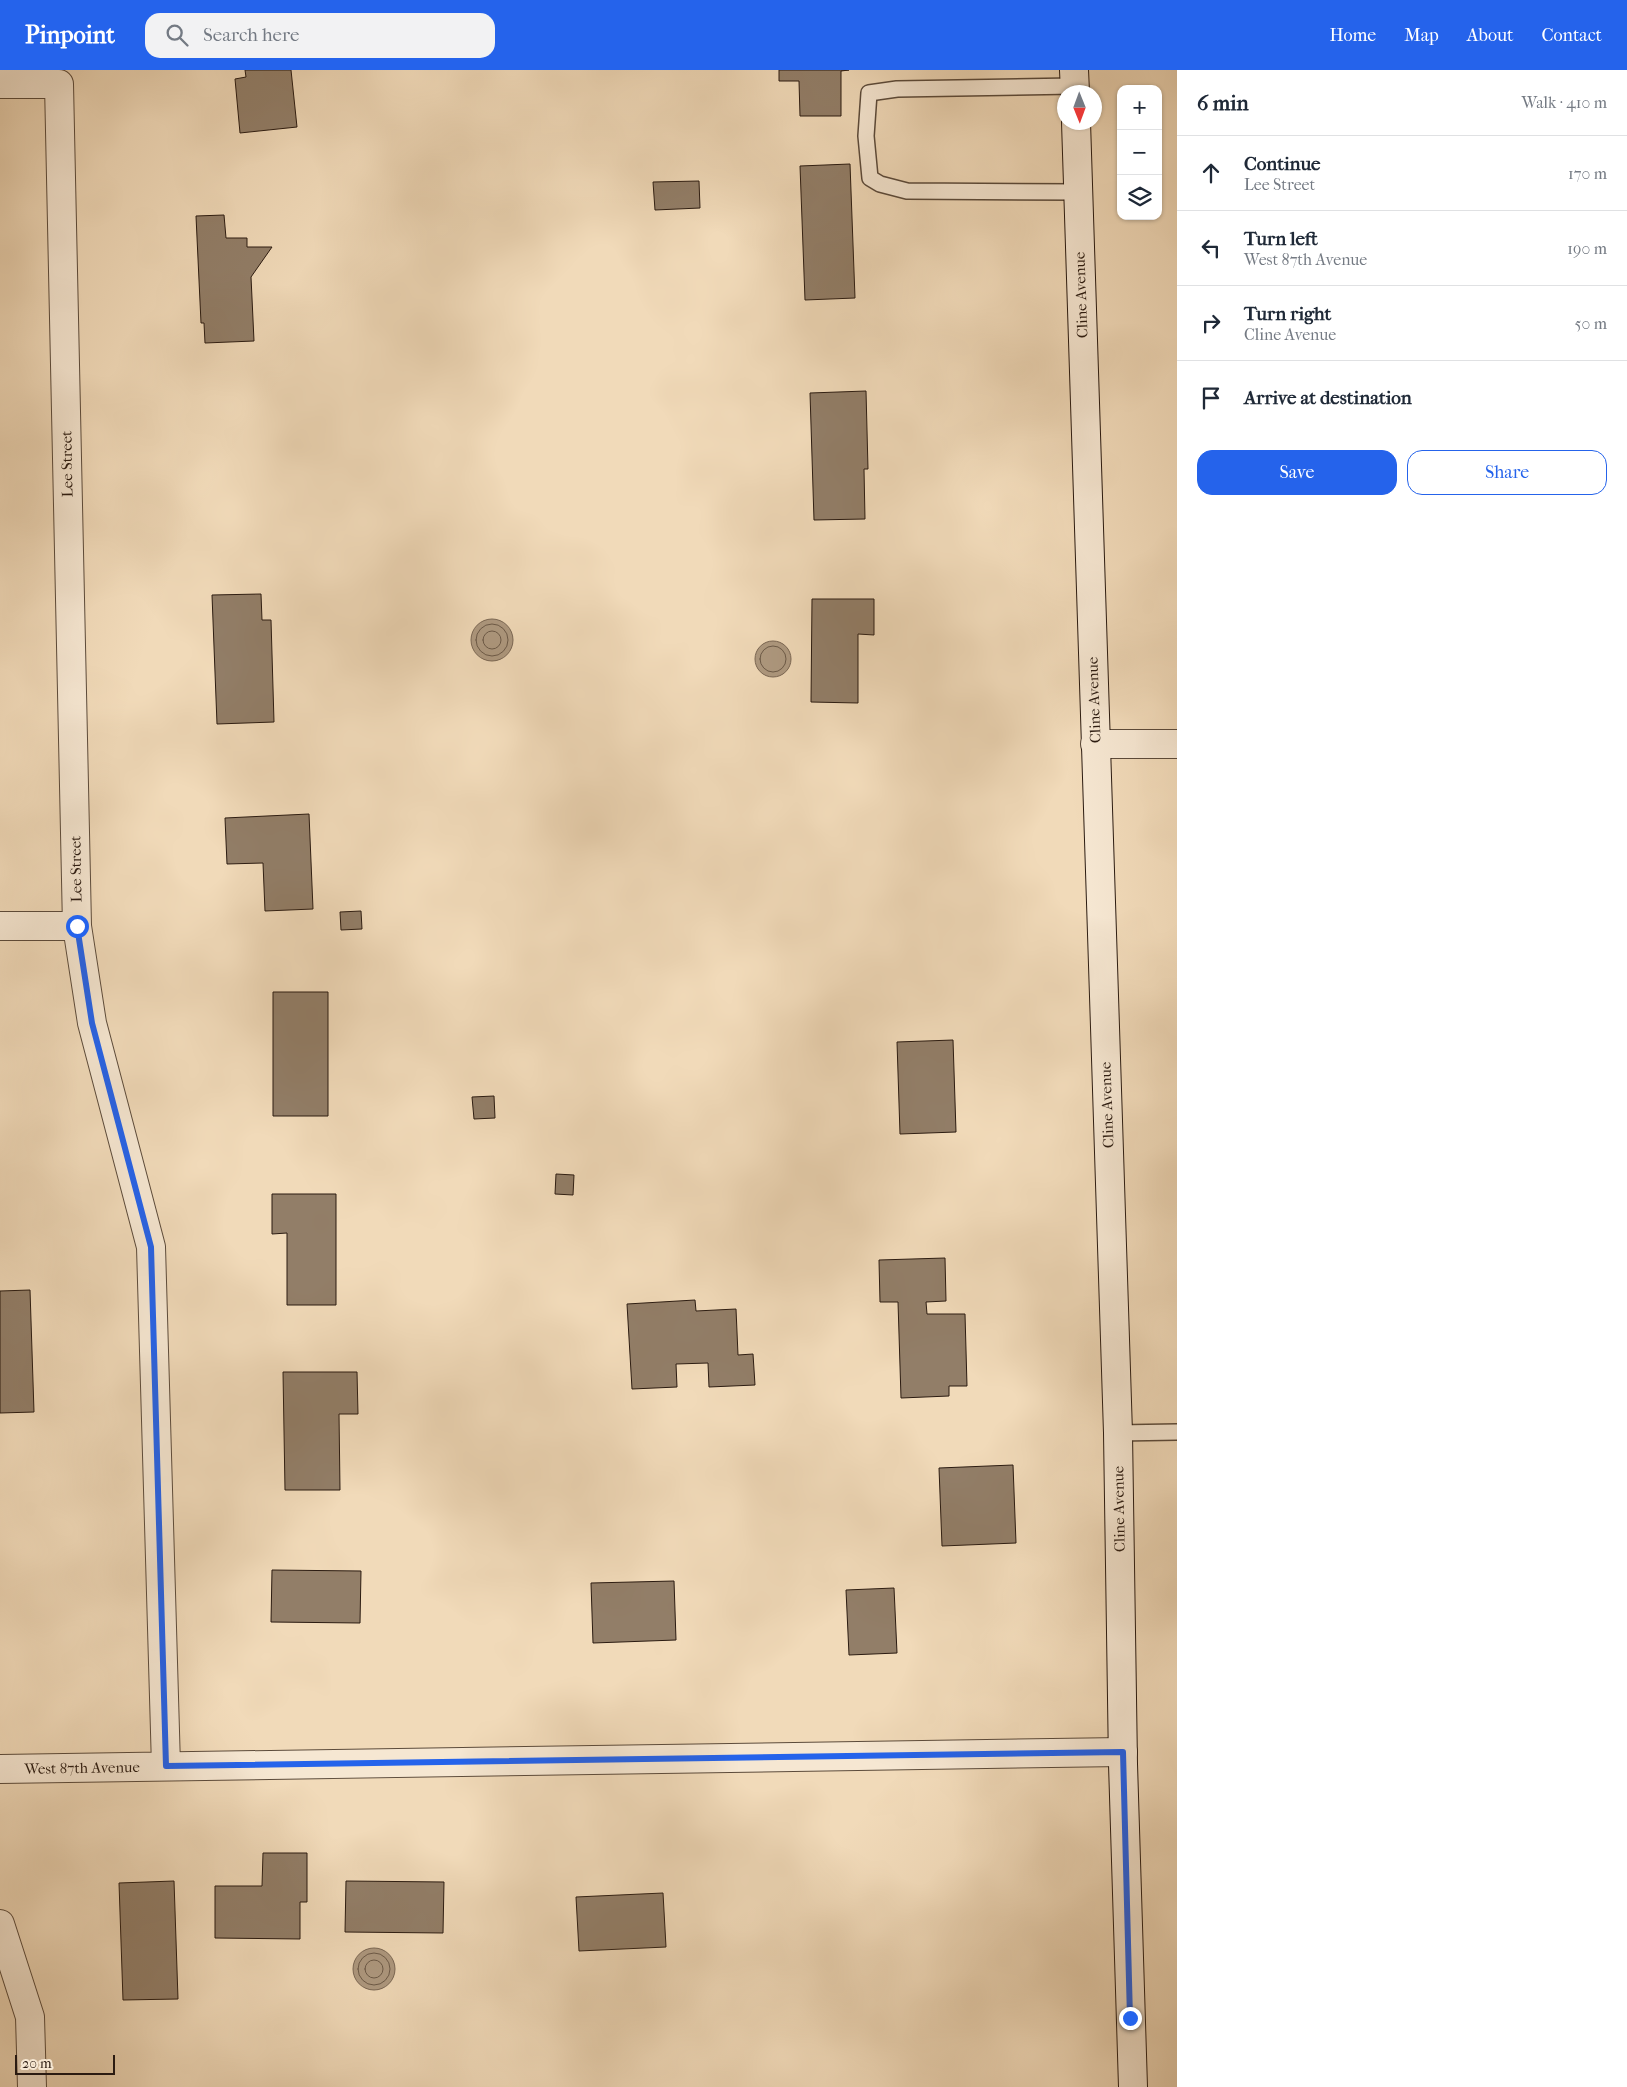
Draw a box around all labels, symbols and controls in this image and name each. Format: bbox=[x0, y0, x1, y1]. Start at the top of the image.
search box bbox=[145, 13, 495, 58]
text: Pinpoint bbox=[25, 21, 115, 49]
icon: search bbox=[163, 21, 191, 49]
text: Search here bbox=[203, 24, 299, 46]
text: Home bbox=[1329, 25, 1376, 46]
text: Map bbox=[1404, 25, 1439, 46]
text: About bbox=[1467, 25, 1513, 46]
text: Contact bbox=[1541, 25, 1602, 46]
north arrow bbox=[1057, 85, 1102, 130]
map controls bbox=[1117, 85, 1162, 220]
button: + bbox=[1117, 85, 1162, 130]
text: 6 min bbox=[1197, 91, 1249, 115]
text: Walk · 410 m bbox=[1522, 93, 1607, 112]
button: − bbox=[1117, 130, 1162, 175]
text: Continue bbox=[1244, 153, 1320, 175]
icon: ahead bbox=[1197, 159, 1225, 187]
text: 170 m bbox=[1568, 164, 1607, 183]
button: layers bbox=[1117, 175, 1162, 220]
text: Lee Street bbox=[1244, 175, 1315, 194]
text: Turn left bbox=[1244, 228, 1318, 250]
icon: left bbox=[1197, 234, 1225, 262]
text: 190 m bbox=[1567, 239, 1607, 258]
text: West 87th Avenue bbox=[1244, 250, 1367, 269]
street label: Cline Avenue bbox=[1070, 251, 1092, 338]
text: Turn right bbox=[1244, 303, 1331, 325]
icon: right bbox=[1197, 309, 1225, 337]
text: 50 m bbox=[1575, 314, 1607, 333]
text: Cline Avenue bbox=[1244, 325, 1336, 344]
icon: arrive bbox=[1197, 384, 1225, 412]
text: Arrive at destination bbox=[1244, 387, 1412, 409]
street label: Lee Street bbox=[57, 430, 77, 498]
button: Save bbox=[1197, 450, 1397, 495]
button: Share bbox=[1407, 450, 1607, 495]
street label: Cline Avenue bbox=[1083, 656, 1105, 743]
street label: Lee Street bbox=[66, 835, 86, 903]
route start bbox=[66, 915, 89, 938]
street label: Cline Avenue bbox=[1096, 1061, 1118, 1148]
street label: Cline Avenue bbox=[1109, 1465, 1129, 1552]
street label: West 87th Avenue bbox=[23, 1758, 140, 1778]
route end bbox=[1119, 2007, 1142, 2030]
scale bar bbox=[15, 2052, 115, 2075]
text: 20 m bbox=[22, 2055, 52, 2072]

